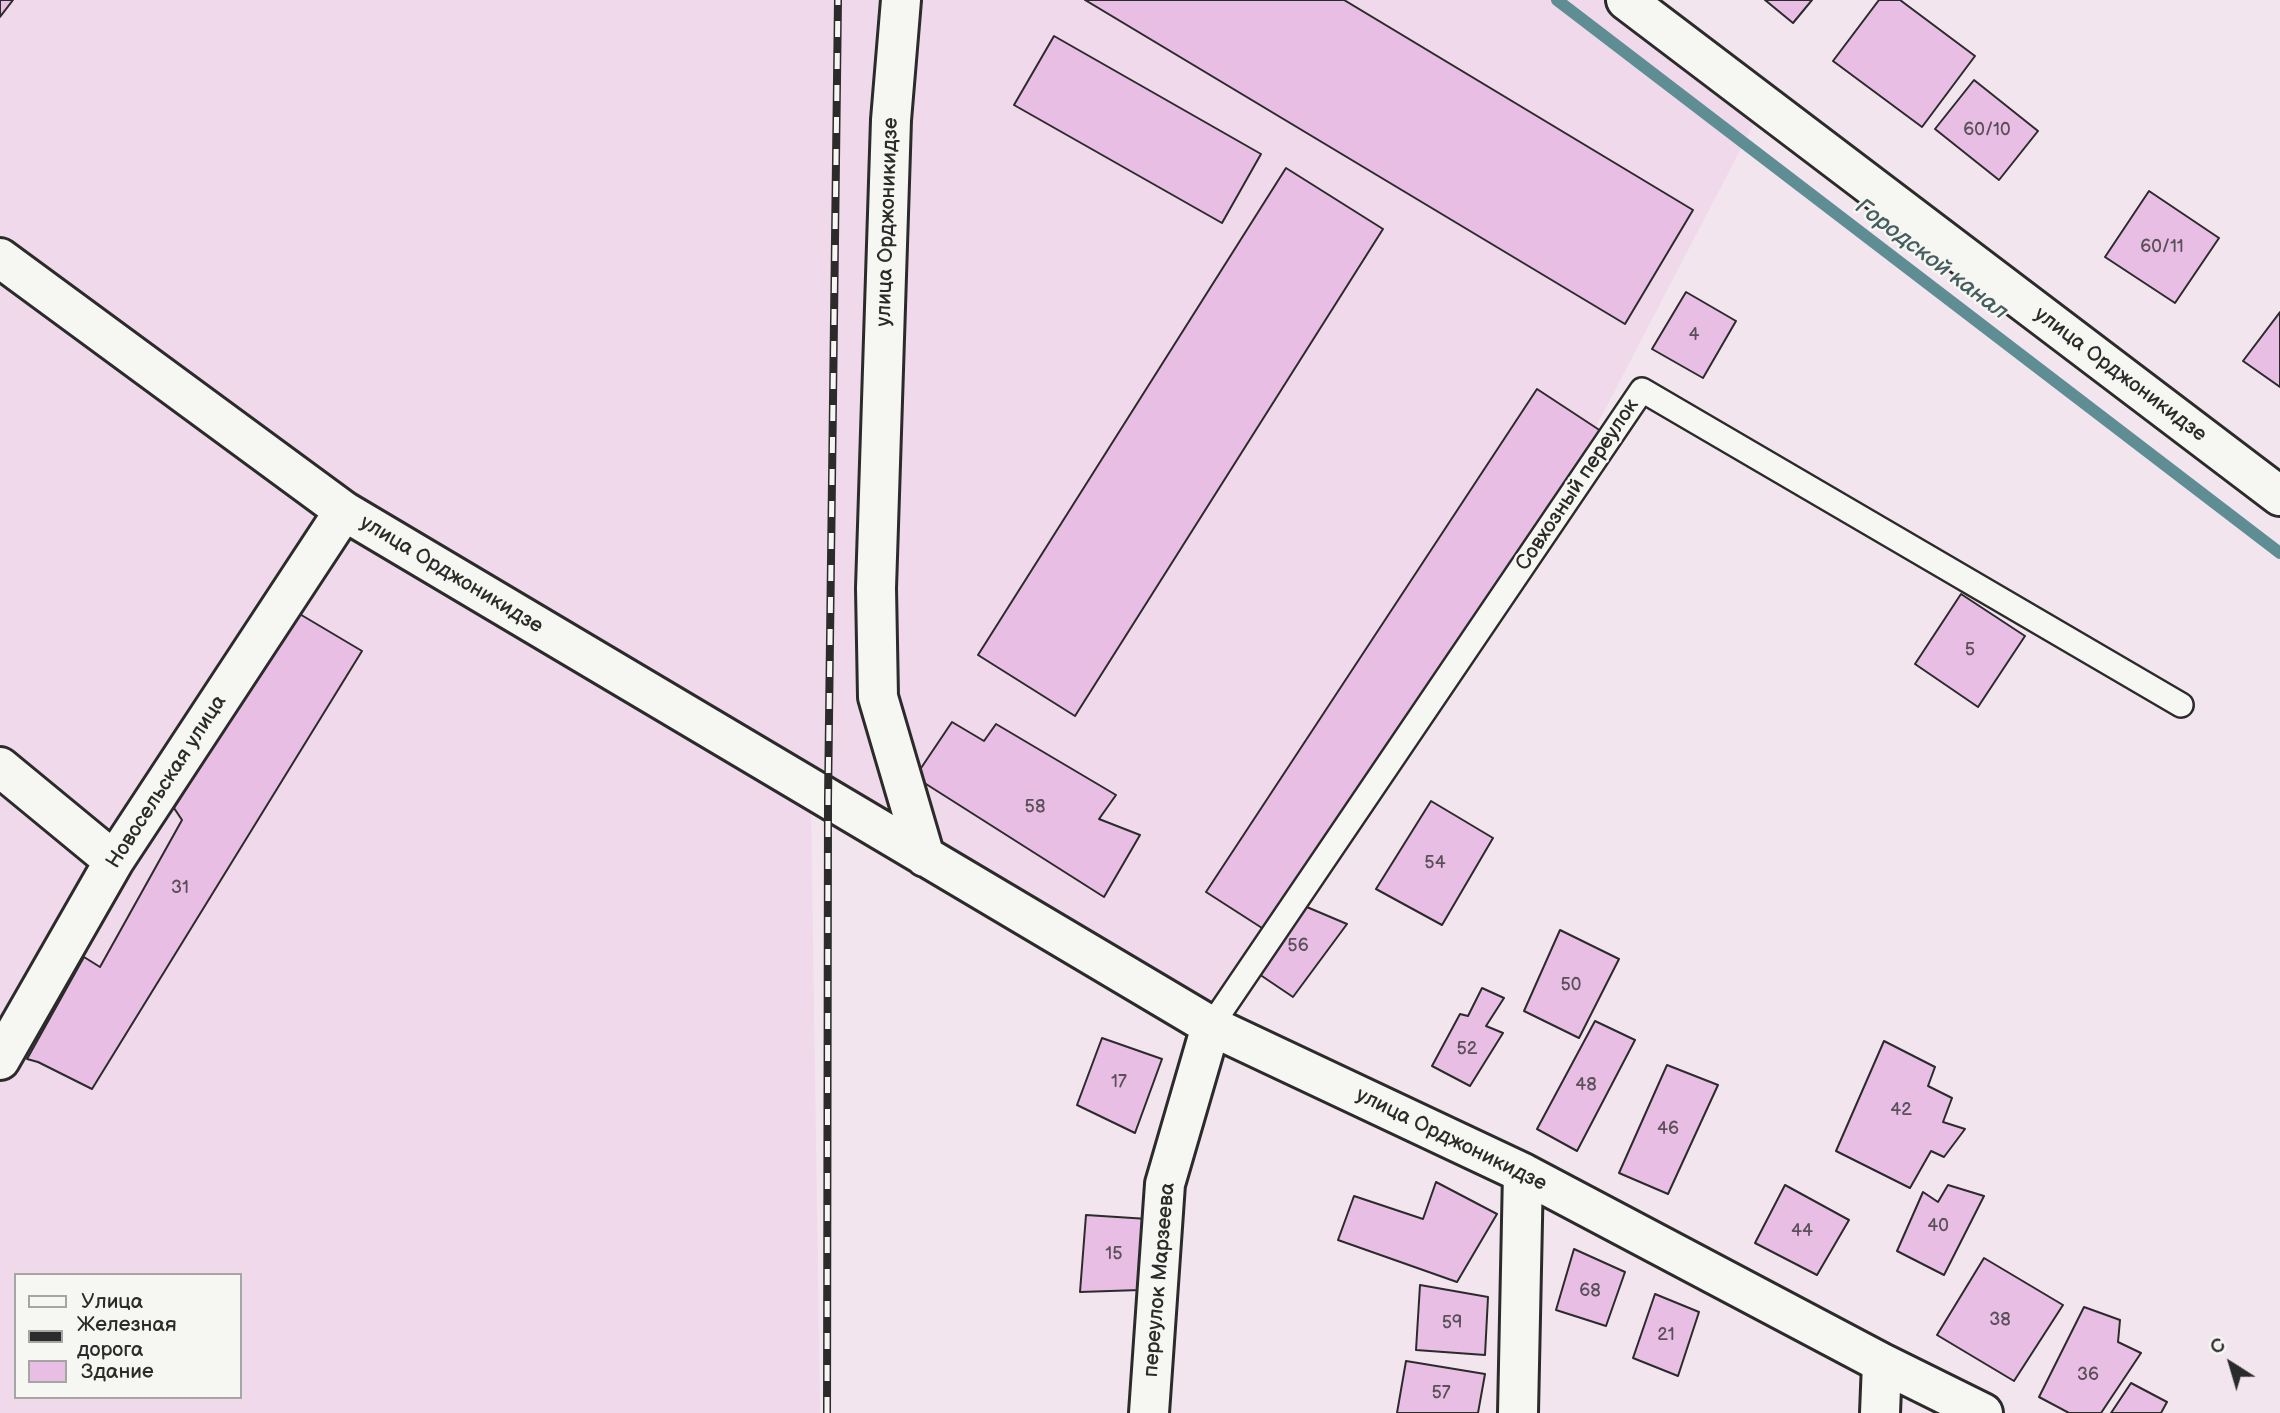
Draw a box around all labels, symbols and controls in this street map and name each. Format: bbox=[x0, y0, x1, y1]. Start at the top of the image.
street label: улица Орджоникидзе bbox=[872, 117, 904, 327]
house number: 60/10 bbox=[1963, 119, 2011, 141]
water label: Городской канал bbox=[1849, 194, 2013, 326]
house number: 60/11 bbox=[2140, 236, 2184, 258]
street label: улица Орджоникидзе bbox=[2029, 302, 2211, 448]
house number: 4 bbox=[1689, 324, 1699, 346]
street label: Совхозный переулок bbox=[1511, 394, 1645, 576]
street label: улица Орджоникидзе bbox=[355, 510, 547, 640]
house number: 5 bbox=[1965, 639, 1975, 661]
street label: Новосельская улица bbox=[101, 691, 233, 873]
house number: 58 bbox=[1025, 796, 1045, 818]
house number: 54 bbox=[1424, 852, 1446, 874]
house number: 31 bbox=[171, 877, 189, 899]
house number: 56 bbox=[1287, 935, 1309, 957]
house number: 50 bbox=[1561, 974, 1581, 996]
house number: 52 bbox=[1457, 1038, 1477, 1060]
house number: 17 bbox=[1111, 1071, 1127, 1093]
house number: 48 bbox=[1575, 1074, 1597, 1096]
street label: улица Орджоникидзе bbox=[1351, 1083, 1551, 1197]
house number: 42 bbox=[1890, 1099, 1912, 1121]
house number: 46 bbox=[1657, 1118, 1679, 1140]
street label: переулок Марзеева bbox=[1139, 1182, 1181, 1378]
house number: 40 bbox=[1927, 1215, 1949, 1237]
house number: 44 bbox=[1791, 1220, 1813, 1242]
house number: 15 bbox=[1105, 1243, 1123, 1265]
legend bbox=[14, 1273, 242, 1399]
house number: 68 bbox=[1579, 1280, 1601, 1302]
text: Улица bbox=[81, 1289, 143, 1314]
house number: 38 bbox=[1989, 1309, 2011, 1331]
text: Железная дорога bbox=[77, 1312, 177, 1362]
house number: 59 bbox=[1442, 1312, 1462, 1334]
house number: 21 bbox=[1657, 1324, 1675, 1346]
north arrow bbox=[2196, 1329, 2266, 1399]
text: С bbox=[2206, 1334, 2230, 1360]
text: Здание bbox=[81, 1359, 154, 1384]
house number: 36 bbox=[2077, 1364, 2099, 1386]
house number: 57 bbox=[1431, 1382, 1451, 1404]

